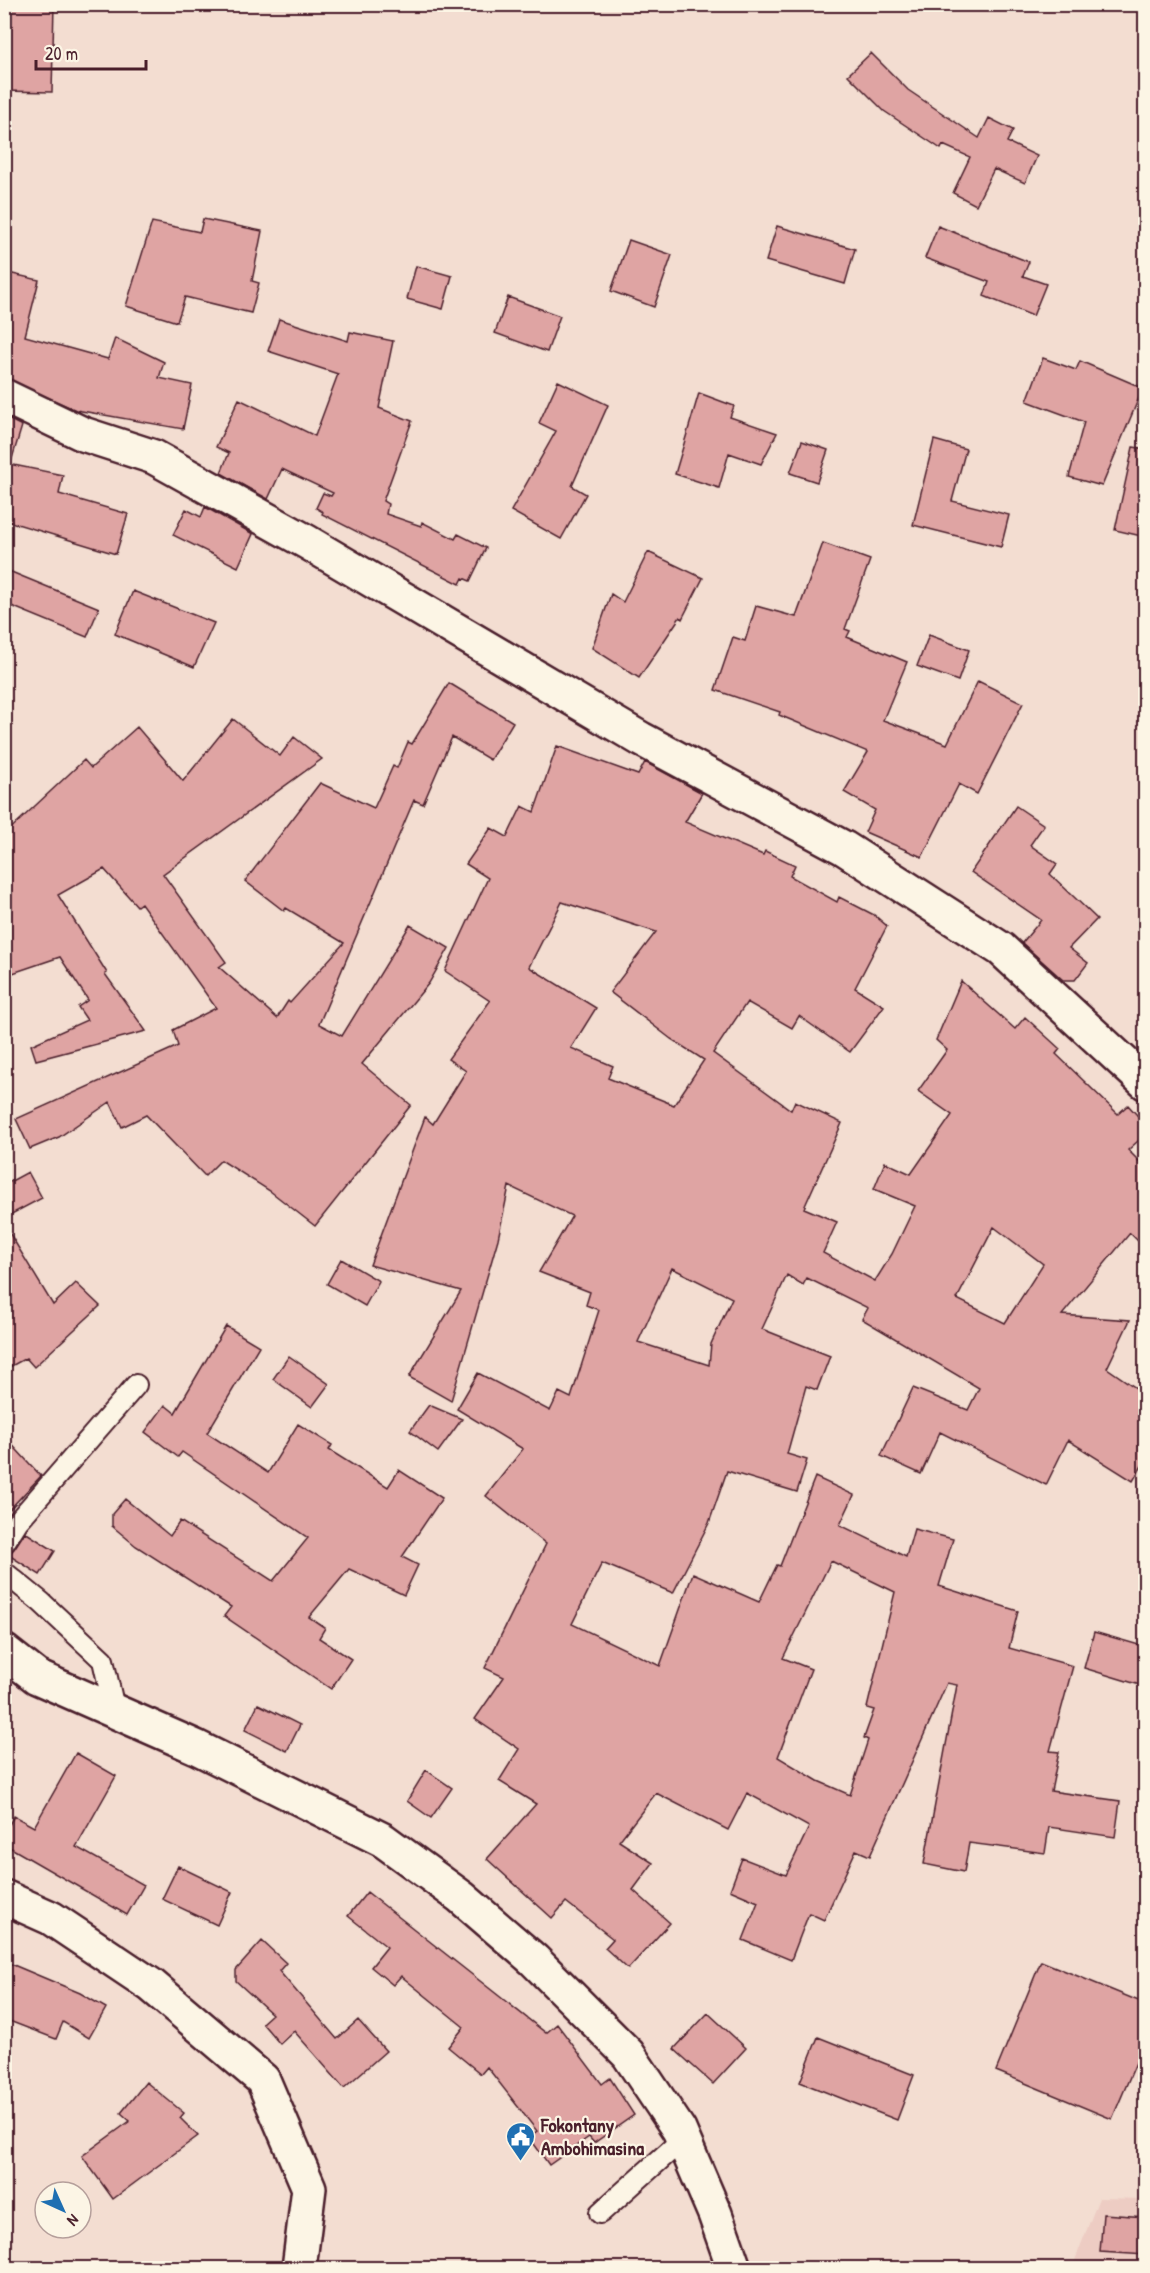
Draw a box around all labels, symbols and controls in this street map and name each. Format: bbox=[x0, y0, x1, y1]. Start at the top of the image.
scale bar bbox=[36, 33, 146, 71]
text: 20 m bbox=[45, 41, 78, 66]
place label: Fokontany Ambohimasina bbox=[540, 2111, 644, 2161]
public building icon: Fokontany Ambohimasina bbox=[504, 2120, 536, 2162]
north arrow bbox=[33, 2180, 93, 2240]
text: N bbox=[62, 2210, 84, 2232]

